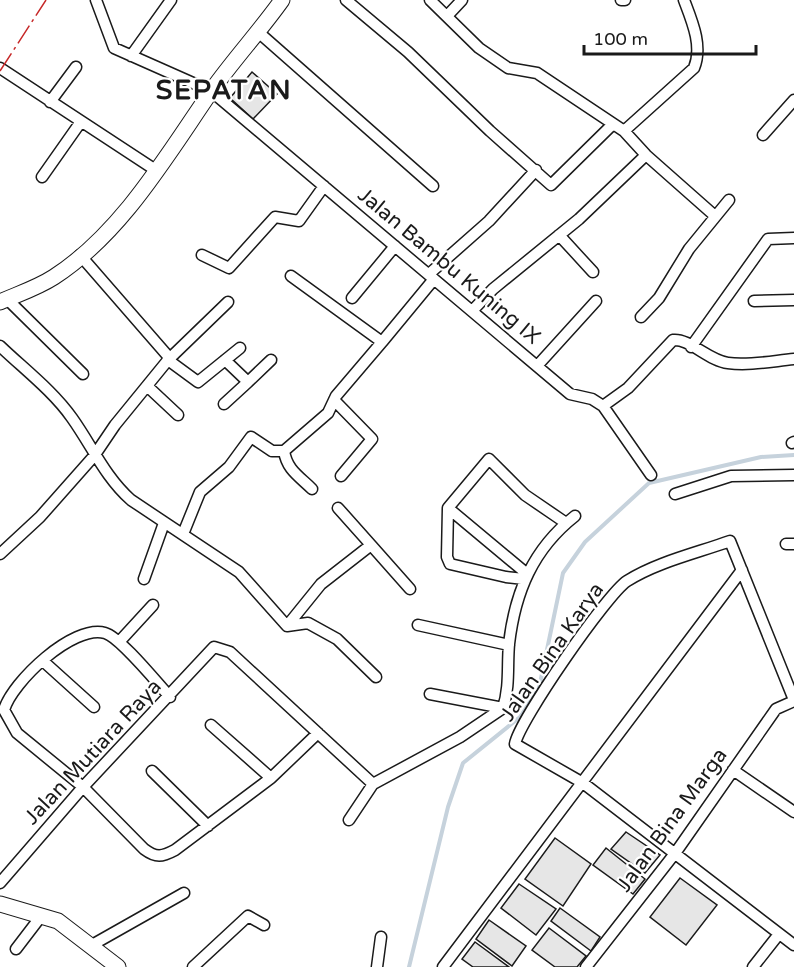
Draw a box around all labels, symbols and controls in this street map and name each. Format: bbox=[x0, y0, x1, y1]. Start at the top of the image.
scale bar bbox=[584, 18, 756, 56]
text: 100 m bbox=[593, 28, 648, 50]
district label: SEPATAN bbox=[156, 74, 292, 107]
street label: Jalan Bambu Kuning IX bbox=[353, 182, 545, 350]
street label: Jalan Bina Karya bbox=[495, 578, 609, 726]
street label: Jalan Mutiara Raya bbox=[19, 674, 167, 830]
street label: Jalan Bina Marga bbox=[612, 743, 732, 897]

